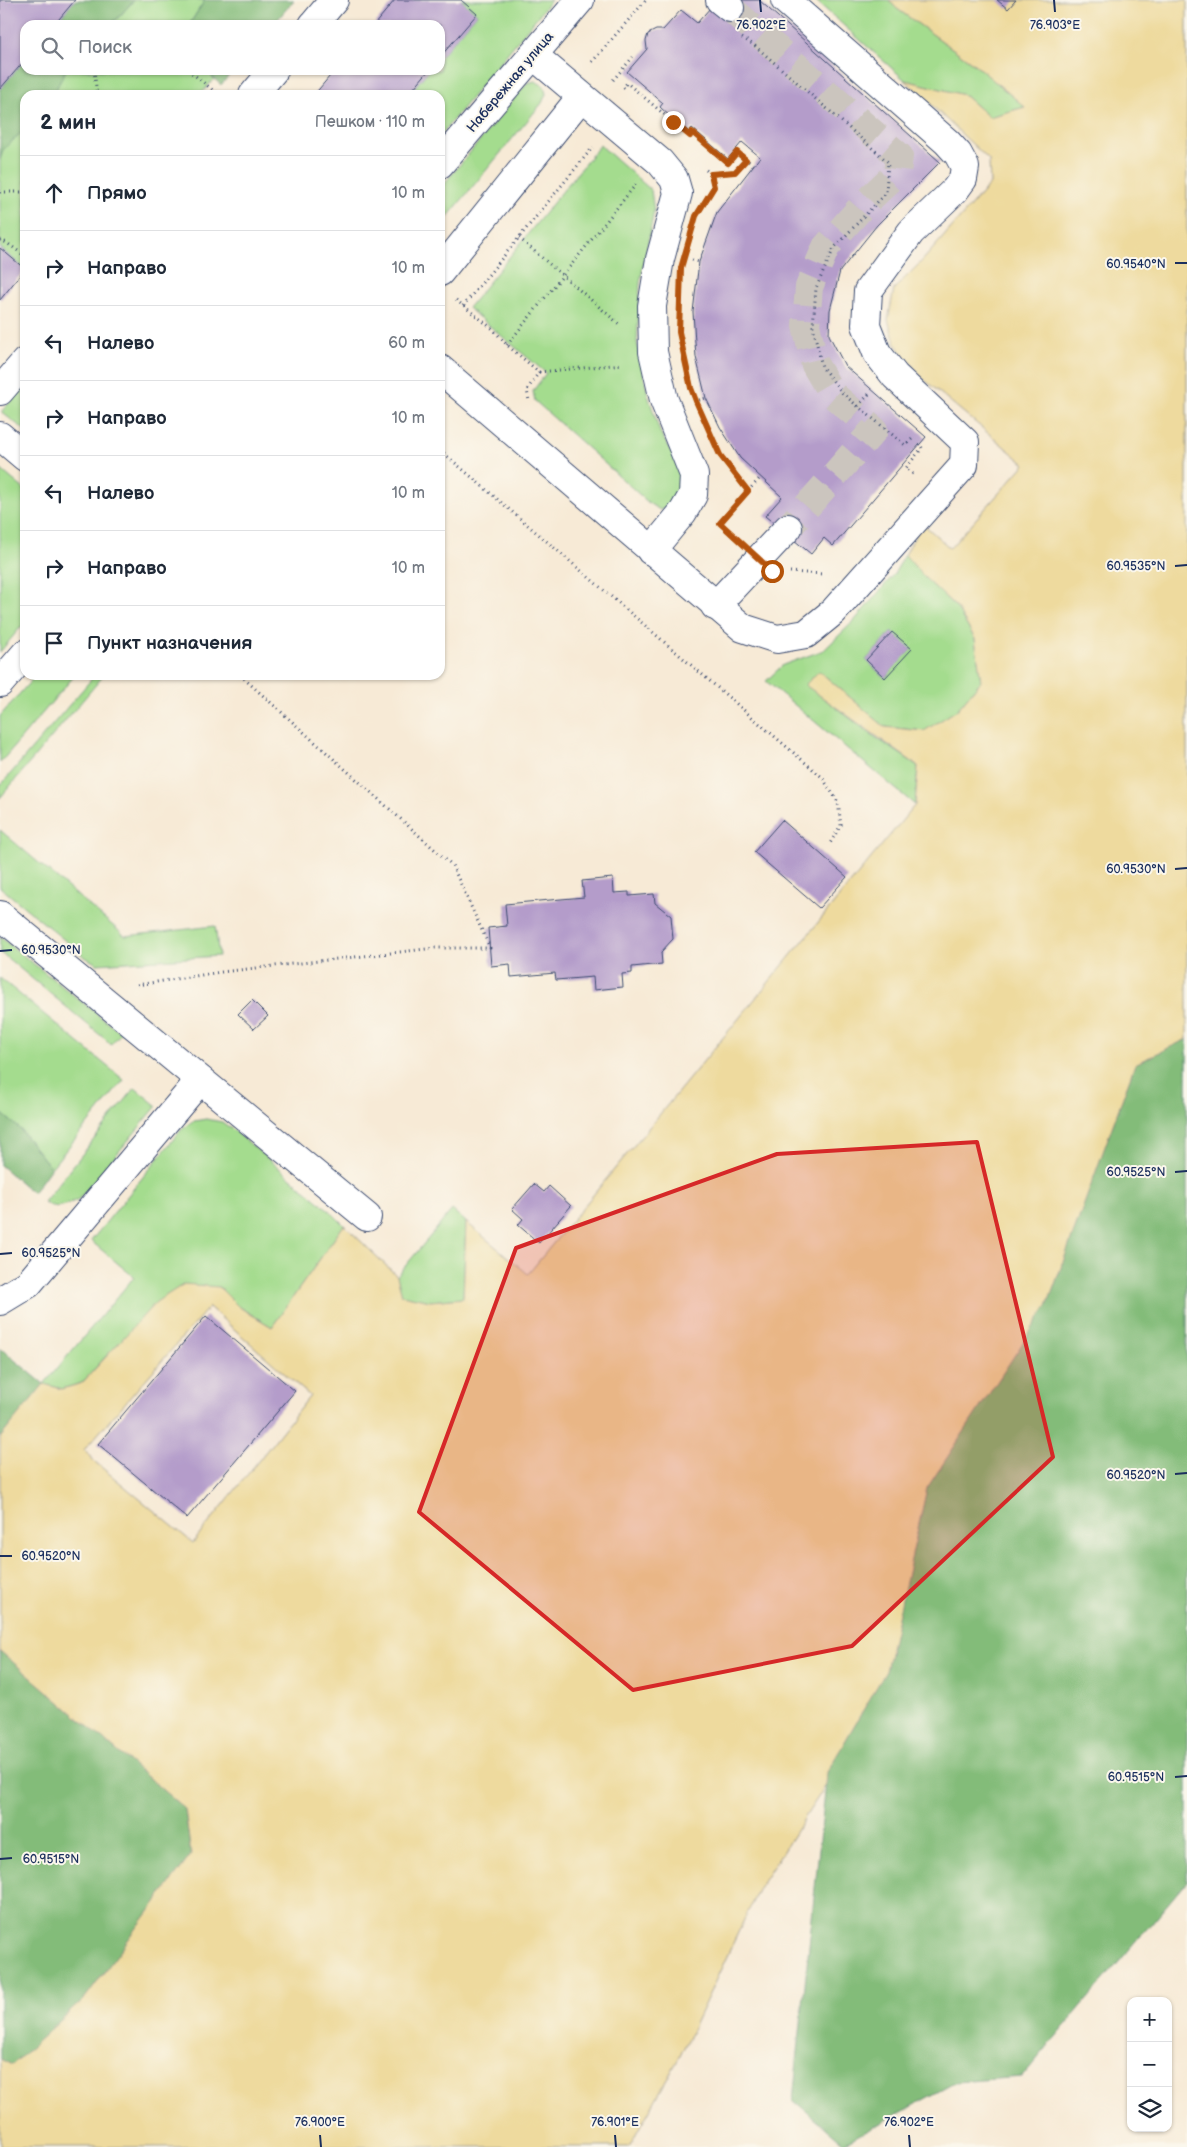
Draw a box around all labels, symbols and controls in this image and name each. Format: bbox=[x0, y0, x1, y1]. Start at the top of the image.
text: 76.902°E bbox=[736, 18, 786, 33]
text: 76.903°E bbox=[1030, 18, 1080, 33]
search box bbox=[20, 20, 445, 75]
street label: Набережная улица bbox=[463, 28, 557, 136]
icon: search bbox=[38, 34, 66, 62]
text: Поиск bbox=[78, 36, 132, 59]
text: 2 мин bbox=[40, 110, 96, 135]
route end bbox=[662, 111, 685, 134]
text: Пешком · 110 m bbox=[315, 113, 425, 132]
icon: ahead bbox=[40, 179, 68, 207]
text: Прямо bbox=[87, 182, 147, 205]
text: 10 m bbox=[392, 184, 425, 203]
icon: right bbox=[40, 254, 68, 282]
text: Направо bbox=[87, 257, 167, 280]
text: 60.9540°N bbox=[1106, 257, 1166, 272]
text: 10 m bbox=[392, 259, 425, 278]
icon: left bbox=[40, 329, 68, 357]
text: Налево bbox=[87, 332, 154, 355]
text: 60 m bbox=[388, 334, 425, 353]
icon: right bbox=[40, 404, 68, 432]
text: Направо bbox=[87, 407, 167, 430]
text: 10 m bbox=[392, 409, 425, 428]
icon: left bbox=[40, 479, 68, 507]
text: Налево bbox=[87, 482, 154, 505]
text: 10 m bbox=[392, 484, 425, 503]
icon: right bbox=[40, 554, 68, 582]
text: Направо bbox=[87, 557, 167, 580]
text: 10 m bbox=[392, 559, 425, 578]
text: 60.9535°N bbox=[1106, 559, 1166, 574]
route start bbox=[761, 560, 784, 583]
icon: arrive bbox=[40, 629, 68, 657]
text: Пункт назначения bbox=[87, 632, 252, 655]
text: 60.9530°N bbox=[1106, 862, 1166, 877]
text: 60.9530°N bbox=[21, 943, 81, 958]
text: 60.9525°N bbox=[1107, 1165, 1165, 1180]
text: 60.9525°N bbox=[22, 1246, 80, 1261]
text: 60.9520°N bbox=[1106, 1468, 1166, 1483]
text: 60.9520°N bbox=[21, 1549, 81, 1564]
text: 60.9515°N bbox=[1108, 1770, 1164, 1785]
text: 60.9515°N bbox=[23, 1852, 79, 1867]
map controls bbox=[1127, 1997, 1172, 2132]
button: + bbox=[1127, 1997, 1172, 2042]
button: − bbox=[1127, 2042, 1172, 2087]
button: layers bbox=[1127, 2087, 1172, 2132]
text: 76.900°E bbox=[295, 2115, 345, 2130]
text: 76.901°E bbox=[591, 2115, 639, 2130]
text: 76.902°E bbox=[884, 2115, 934, 2130]

